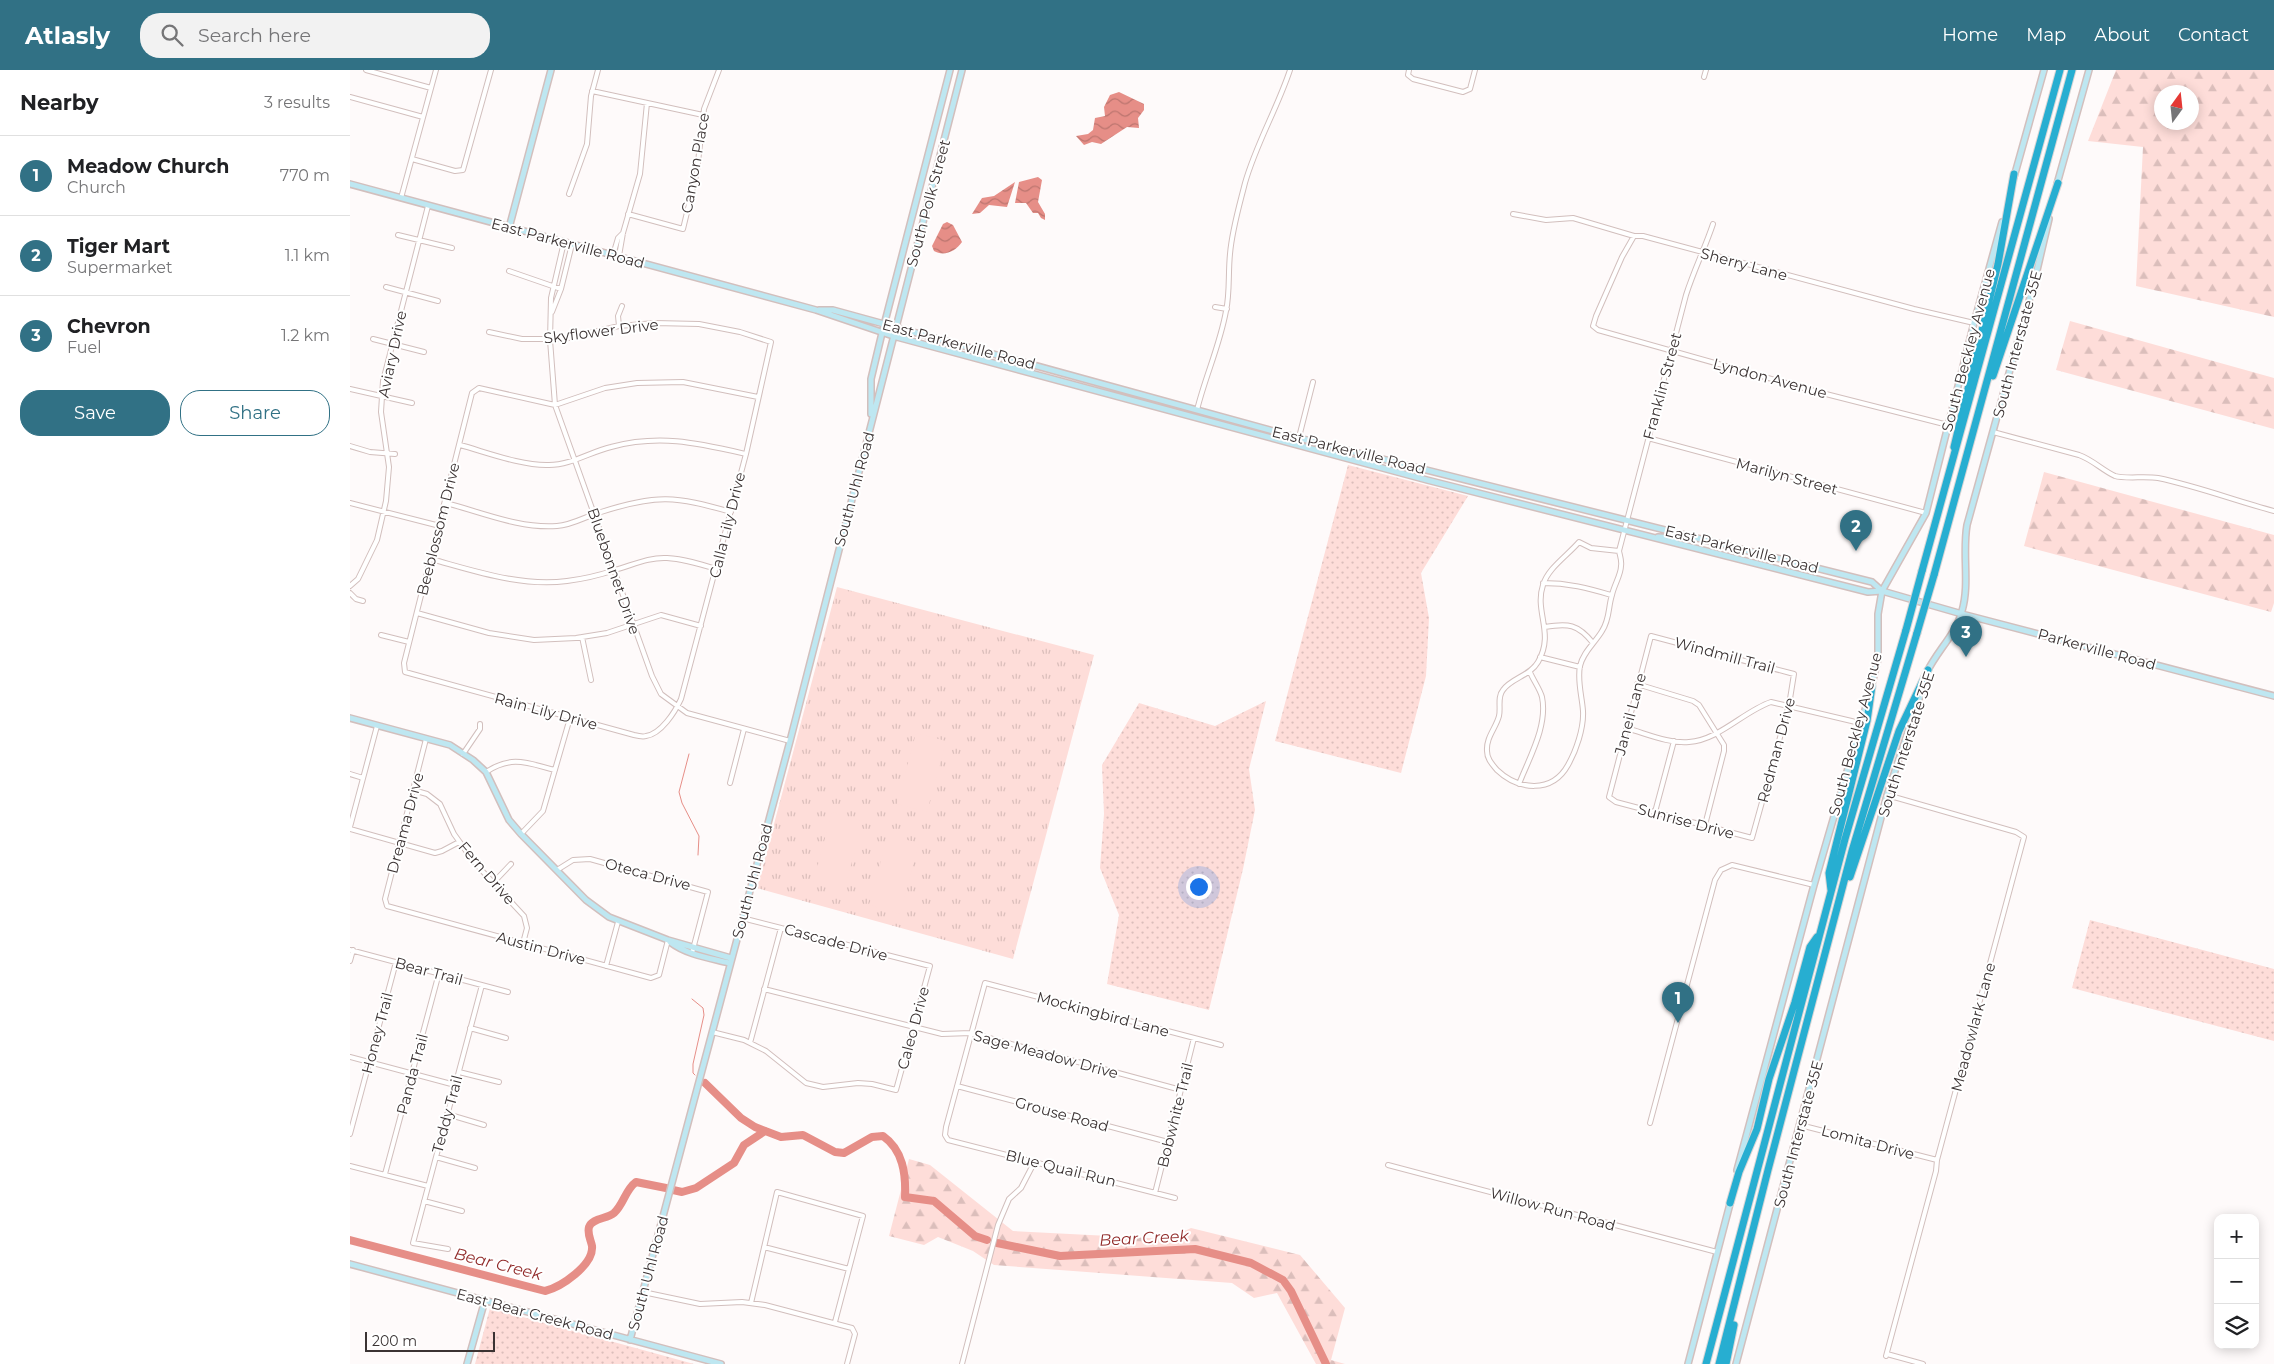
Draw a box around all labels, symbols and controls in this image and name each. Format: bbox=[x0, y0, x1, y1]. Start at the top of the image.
search box bbox=[140, 13, 490, 58]
text: Atlasly bbox=[25, 21, 110, 50]
icon: search bbox=[158, 21, 186, 49]
text: Search here bbox=[198, 24, 311, 47]
text: Home bbox=[1942, 24, 1998, 46]
text: Map bbox=[2026, 24, 2066, 46]
text: About bbox=[2094, 24, 2150, 46]
text: Contact bbox=[2178, 24, 2249, 46]
north arrow bbox=[2154, 85, 2199, 130]
text: Nearby bbox=[20, 90, 99, 115]
text: 3 results bbox=[264, 93, 330, 112]
street label: Canyon Place bbox=[677, 111, 713, 215]
street label: South Polk Street bbox=[902, 137, 954, 269]
text: Meadow Church bbox=[67, 155, 229, 178]
text: 1 bbox=[33, 166, 39, 185]
text: 770 m bbox=[280, 166, 330, 185]
text: Church bbox=[67, 178, 126, 197]
street label: East Parkerville Road bbox=[489, 213, 647, 273]
text: Tiger Mart bbox=[67, 235, 170, 258]
street label: Sherry Lane bbox=[1698, 243, 1790, 285]
text: 2 bbox=[31, 246, 41, 265]
text: 1.1 km bbox=[285, 246, 330, 265]
text: Supermarket bbox=[67, 258, 173, 277]
street label: South Beckley Avenue bbox=[1937, 266, 1999, 434]
street label: South Interstate 35E bbox=[1988, 268, 2046, 420]
street label: Aviary Drive bbox=[373, 309, 411, 399]
street label: East Parkerville Road bbox=[880, 314, 1038, 374]
text: Chevron bbox=[67, 315, 151, 338]
street label: Skyflower Drive bbox=[542, 315, 660, 347]
text: 3 bbox=[31, 326, 41, 345]
text: 1.2 km bbox=[281, 326, 330, 345]
street label: Franklin Street bbox=[1639, 330, 1685, 442]
text: Fuel bbox=[67, 338, 102, 357]
street label: Lyndon Avenue bbox=[1711, 354, 1829, 402]
button: Save bbox=[20, 390, 170, 436]
button: Share bbox=[180, 390, 330, 436]
street label: East Parkerville Road bbox=[1270, 422, 1428, 478]
street label: South Uhl Road bbox=[830, 430, 878, 548]
street label: Marilyn Street bbox=[1734, 453, 1840, 499]
street label: Beeblossom Drive bbox=[412, 461, 464, 597]
street label: Calla Lily Drive bbox=[705, 470, 749, 580]
street label: Bluebonnet Drive bbox=[583, 505, 645, 637]
pin: 2 bbox=[1840, 510, 1872, 551]
street label: East Parkerville Road bbox=[1663, 521, 1821, 577]
pin: 3 bbox=[1950, 616, 1982, 657]
street label: Parkerville Road bbox=[2036, 624, 2158, 674]
street label: Windmill Trail bbox=[1673, 632, 1777, 678]
street label: South Beckley Avenue bbox=[1824, 650, 1886, 818]
street label: South Interstate 35E bbox=[1873, 669, 1939, 819]
street label: Janeil Lane bbox=[1610, 671, 1650, 758]
street label: Rain Lily Drive bbox=[492, 688, 600, 734]
street label: Redman Drive bbox=[1753, 695, 1799, 805]
street label: Dreama Drive bbox=[382, 770, 428, 876]
street label: Sunrise Drive bbox=[1636, 799, 1736, 843]
street label: South Uhl Road bbox=[728, 822, 776, 940]
street label: Fern Drive bbox=[454, 837, 520, 909]
street label: Oteca Drive bbox=[603, 853, 693, 895]
your location bbox=[1186, 874, 1212, 900]
street label: Cascade Drive bbox=[782, 919, 890, 965]
street label: Austin Drive bbox=[494, 927, 588, 969]
street label: Bear Trail bbox=[393, 953, 465, 989]
street label: Meadowlark Lane bbox=[1947, 960, 1999, 1094]
pin: 1 bbox=[1662, 982, 1694, 1023]
street label: Caleo Drive bbox=[893, 984, 933, 1072]
street label: Mockingbird Lane bbox=[1035, 987, 1171, 1041]
street label: Honey Trail bbox=[357, 990, 397, 1076]
street label: Sage Meadow Drive bbox=[972, 1026, 1120, 1082]
street label: Panda Trail bbox=[392, 1031, 432, 1117]
street label: South Interstate 35E bbox=[1769, 1058, 1827, 1210]
street label: Bobwhite Trail bbox=[1153, 1061, 1197, 1169]
street label: Teddy Trail bbox=[427, 1073, 467, 1155]
street label: Grouse Road bbox=[1013, 1092, 1111, 1136]
street label: Lomita Drive bbox=[1819, 1120, 1917, 1164]
street label: Blue Quail Run bbox=[1004, 1145, 1118, 1191]
street label: Willow Run Road bbox=[1488, 1183, 1618, 1235]
street label: South Uhl Road bbox=[624, 1214, 672, 1332]
map controls bbox=[2214, 1214, 2259, 1349]
button: + bbox=[2214, 1214, 2259, 1259]
water label: Bear Creek bbox=[1099, 1226, 1191, 1250]
water label: Bear Creek bbox=[452, 1244, 545, 1284]
button: − bbox=[2214, 1259, 2259, 1304]
street label: East Bear Creek Road bbox=[454, 1284, 616, 1344]
button: layers bbox=[2214, 1304, 2259, 1349]
scale bar bbox=[365, 1329, 495, 1352]
text: 200 m bbox=[372, 1332, 417, 1350]

